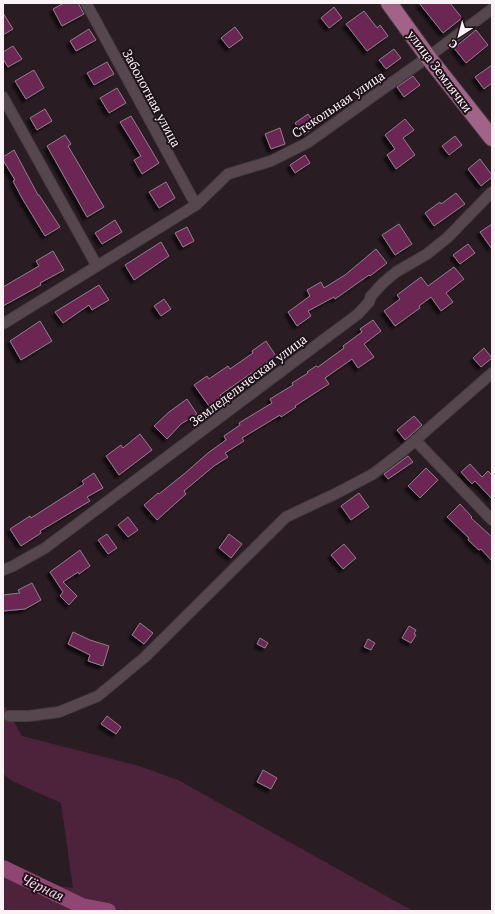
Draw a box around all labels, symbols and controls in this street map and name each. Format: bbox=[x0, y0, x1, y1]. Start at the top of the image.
north arrow bbox=[439, 16, 479, 56]
street label: улица Землячки bbox=[403, 25, 477, 116]
text: С bbox=[446, 36, 460, 52]
street label: Заболотная улица bbox=[119, 46, 186, 151]
street label: Стекольная улица bbox=[288, 66, 388, 142]
street label: Земледельческая улица bbox=[186, 330, 311, 430]
water label: Чёрная bbox=[19, 869, 67, 905]

